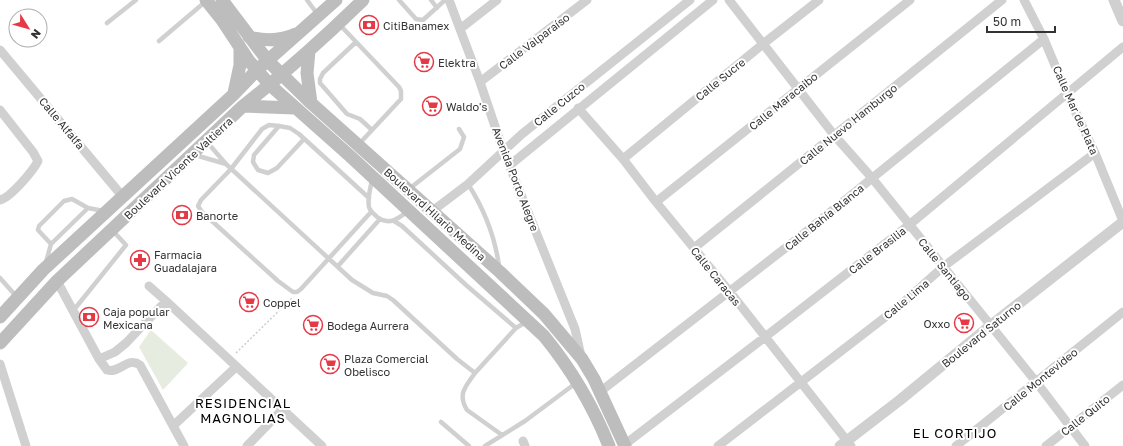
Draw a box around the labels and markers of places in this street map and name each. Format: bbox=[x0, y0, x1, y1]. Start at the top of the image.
bank icon: CitiBanamex bbox=[358, 14, 380, 36]
place label: CitiBanamex bbox=[383, 19, 449, 32]
supermarket icon: Elektra bbox=[413, 51, 435, 73]
place label: Elektra bbox=[438, 56, 476, 69]
supermarket icon: Waldo's bbox=[421, 95, 443, 117]
place label: Waldo's bbox=[446, 100, 487, 113]
bank icon: Banorte bbox=[171, 204, 193, 226]
place label: Banorte bbox=[196, 209, 238, 222]
place label: Farmacia Guadalajara bbox=[154, 248, 217, 274]
pharmacy icon: Farmacia Guadalajara bbox=[129, 249, 151, 271]
supermarket icon: Coppel bbox=[238, 291, 260, 313]
place label: Coppel bbox=[263, 296, 301, 309]
place label: Caja popular Mexicana bbox=[103, 305, 170, 331]
bank icon: Caja popular Mexicana bbox=[78, 306, 100, 328]
supermarket icon: Oxxo bbox=[953, 312, 975, 334]
supermarket icon: Bodega Aurrera bbox=[302, 314, 324, 336]
place label: Oxxo bbox=[923, 317, 950, 330]
place label: Bodega Aurrera bbox=[327, 319, 409, 332]
place label: Plaza Comercial Obelisco bbox=[344, 352, 429, 378]
supermarket icon: Plaza Comercial Obelisco bbox=[319, 353, 341, 375]

